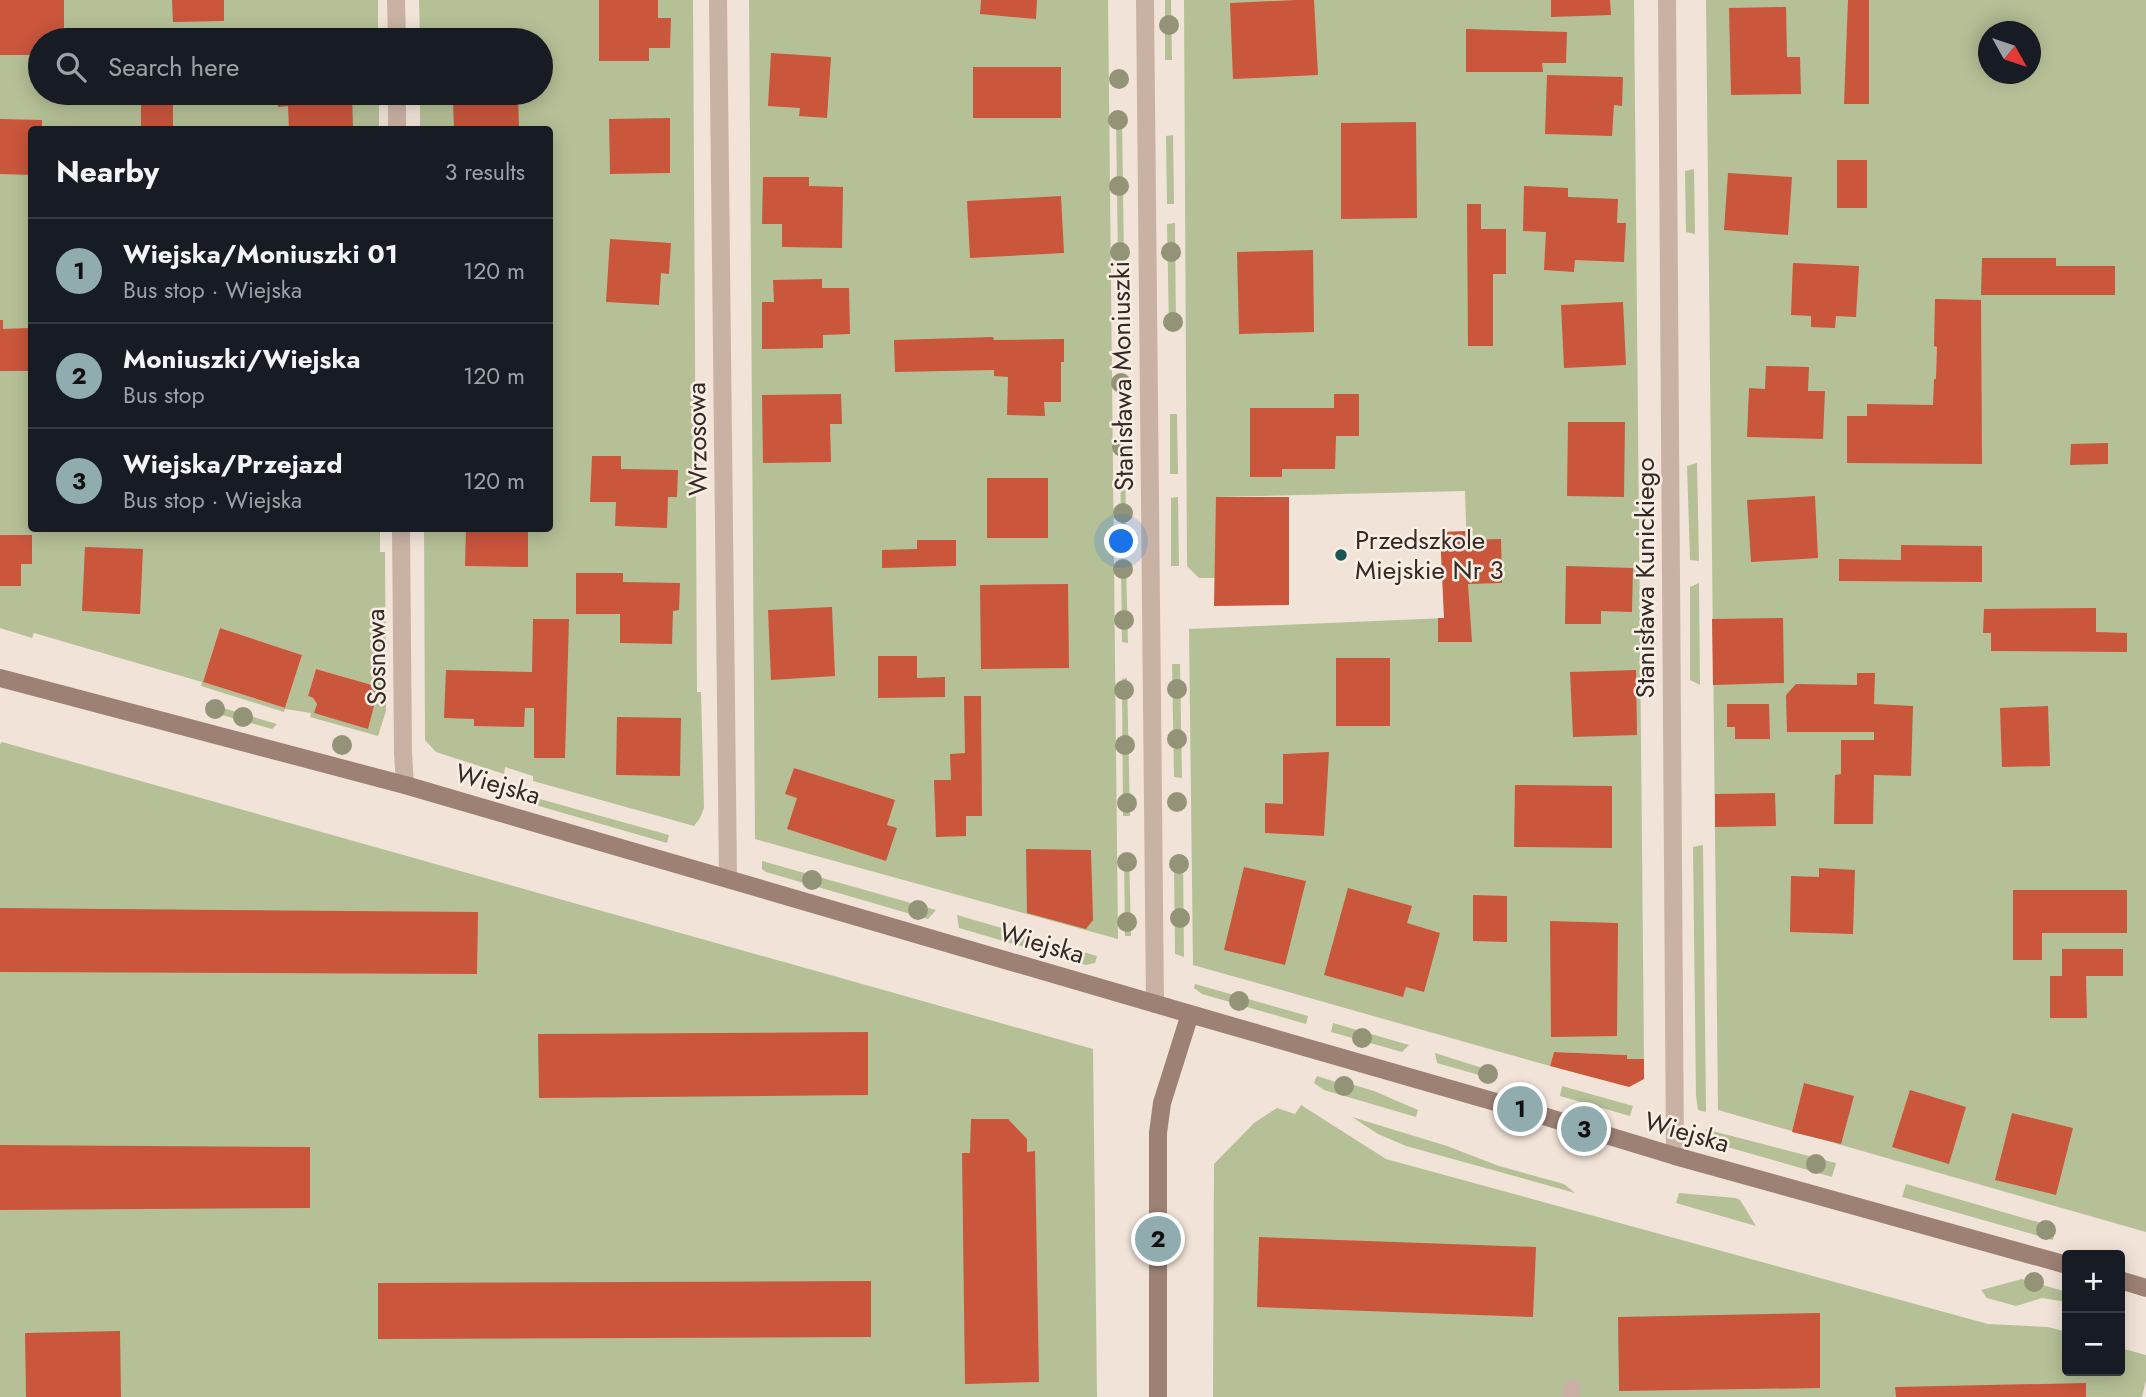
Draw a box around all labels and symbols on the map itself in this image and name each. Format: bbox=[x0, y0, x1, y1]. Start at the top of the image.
north arrow bbox=[1978, 21, 2041, 84]
street label: Stanisława Moniuszki bbox=[1101, 261, 1143, 491]
street label: Wrzosowa bbox=[677, 382, 717, 496]
street label: Stanisława Kunickiego bbox=[1626, 457, 1664, 699]
place label: Przedszkole Miejskie Nr 3 bbox=[1355, 521, 1504, 589]
your location bbox=[1104, 524, 1138, 558]
marker: Przedszkole Miejskie Nr 3 bbox=[1333, 547, 1349, 563]
street label: Sosnowa bbox=[356, 608, 396, 706]
street label: Wiejska bbox=[451, 754, 545, 814]
street label: Wiejska bbox=[995, 913, 1089, 973]
pin: 1 bbox=[1497, 1083, 1543, 1135]
street label: Wiejska bbox=[1640, 1102, 1734, 1162]
pin: 3 bbox=[1561, 1103, 1607, 1155]
pin: 2 bbox=[1135, 1213, 1181, 1265]

